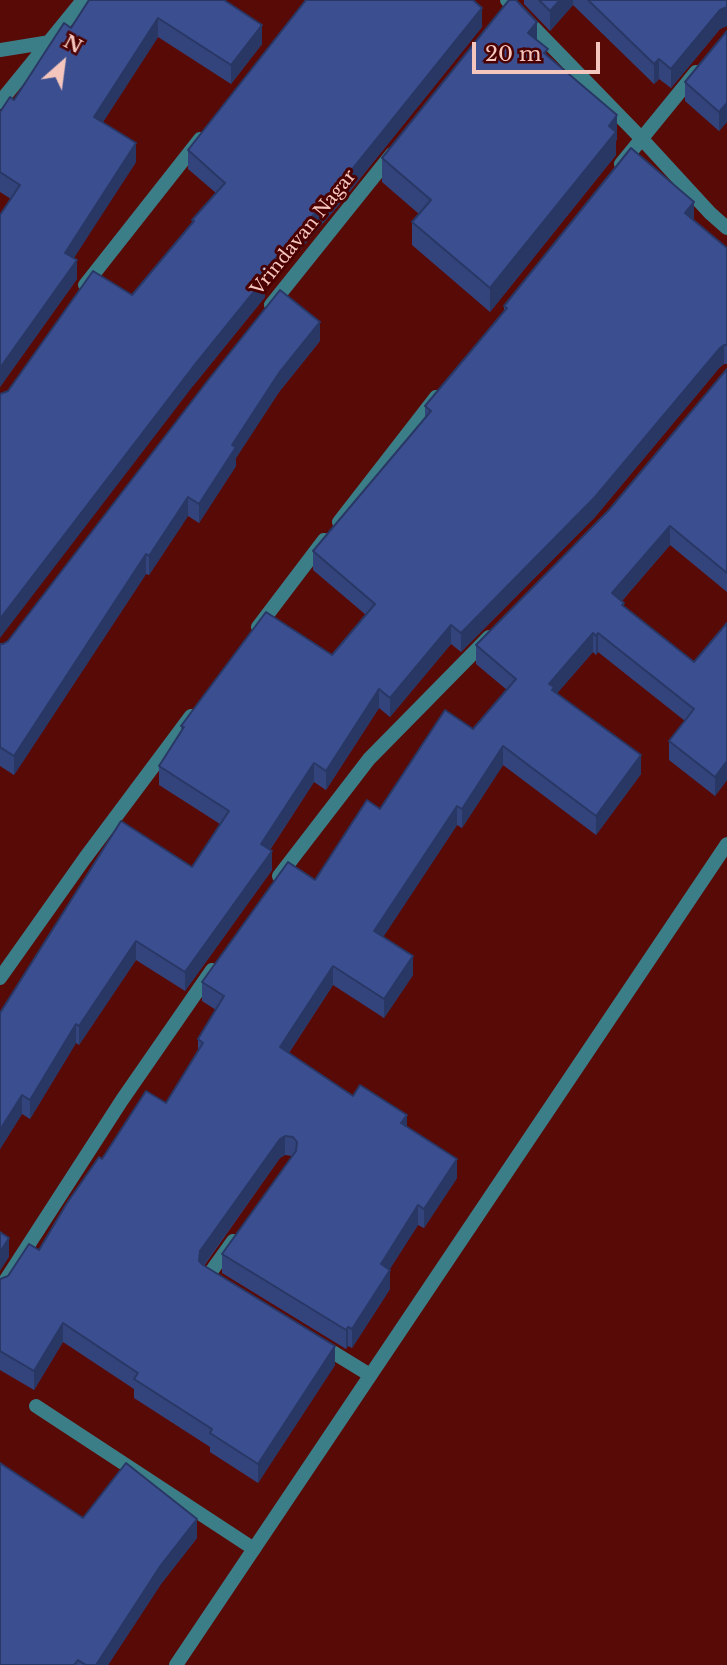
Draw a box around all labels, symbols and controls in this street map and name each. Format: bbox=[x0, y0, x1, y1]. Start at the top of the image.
north arrow bbox=[28, 28, 98, 98]
scale bar bbox=[475, 28, 603, 72]
text: N bbox=[60, 30, 86, 58]
text: 20 m bbox=[485, 41, 542, 67]
street label: Vrindavan Nagar bbox=[247, 166, 361, 300]

